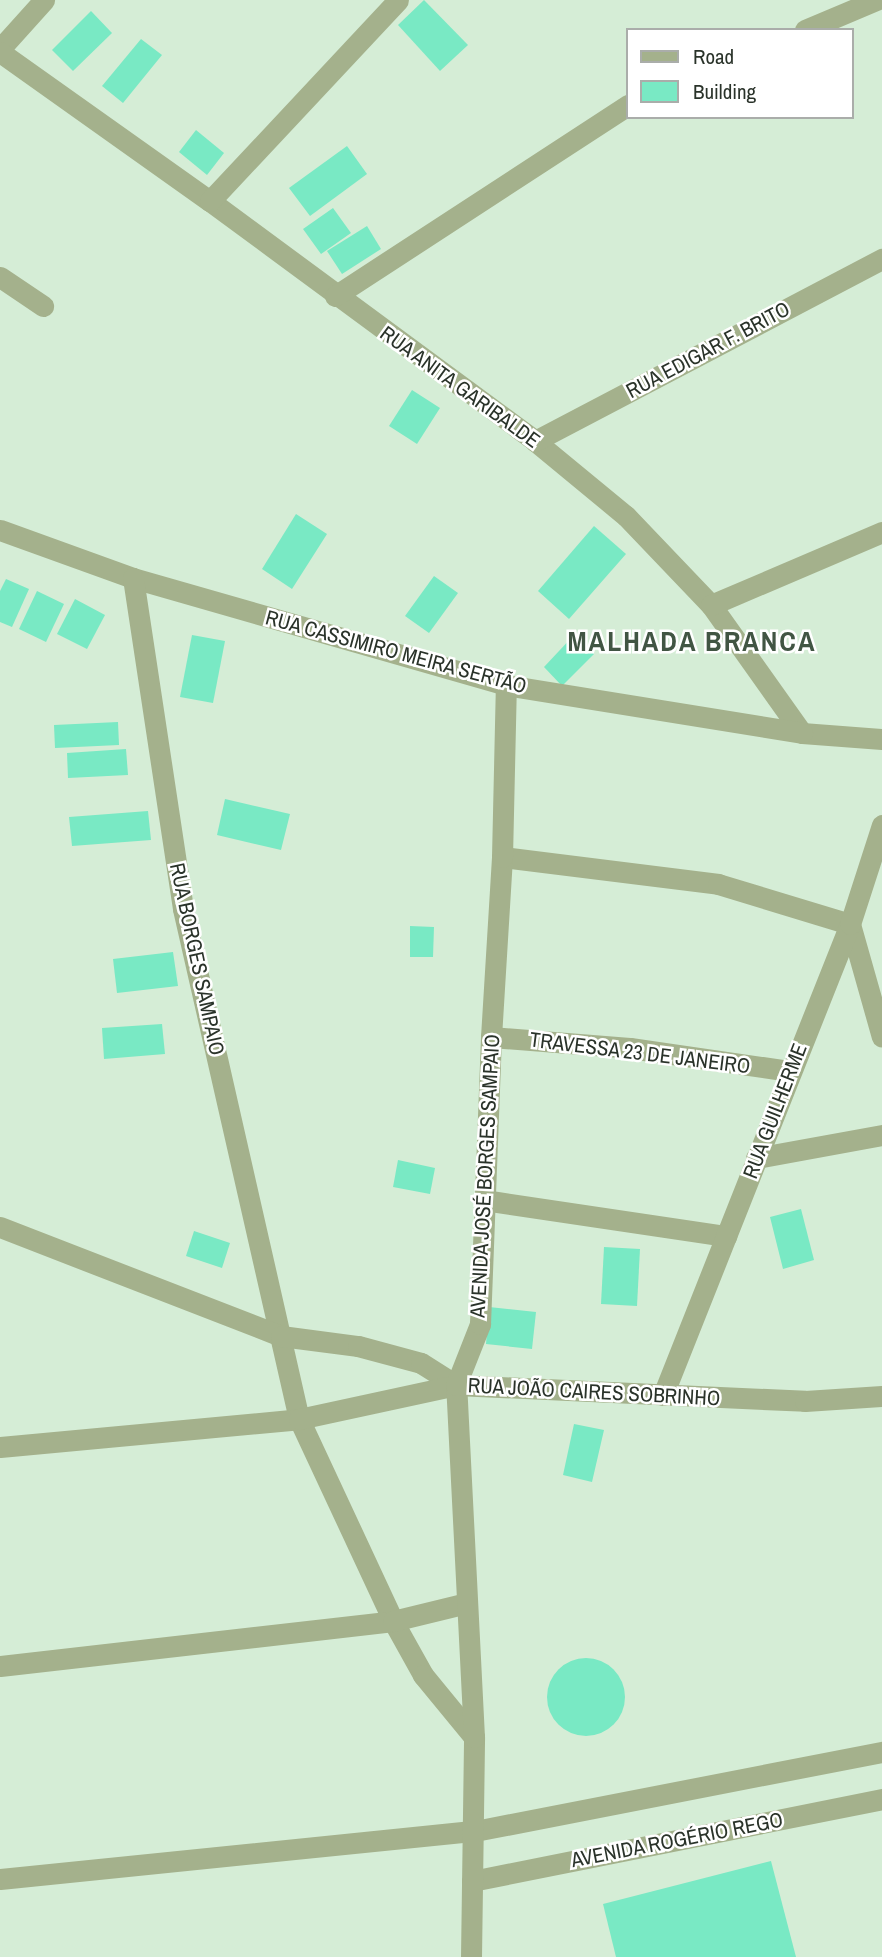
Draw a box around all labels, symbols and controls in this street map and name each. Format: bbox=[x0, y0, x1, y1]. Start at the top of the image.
legend bbox=[626, 28, 854, 119]
text: Road bbox=[693, 42, 734, 71]
text: Building bbox=[693, 77, 756, 106]
street label: RUA EDIGAR F. BRITO bbox=[622, 296, 794, 404]
street label: RUA ANITA GARIBALDE bbox=[374, 320, 546, 454]
street label: RUA CASSIMIRO MEIRA SERTÃO bbox=[262, 605, 530, 699]
district label: MALHADA BRANCA bbox=[569, 624, 815, 658]
street label: RUA BORGES SAMPAIO bbox=[164, 860, 230, 1058]
street label: TRAVESSA 23 DE JANEIRO bbox=[528, 1027, 752, 1079]
street label: AVENIDA JOSÉ BORGES SAMPAIO bbox=[465, 1033, 505, 1319]
street label: RUA GUILHERME bbox=[738, 1039, 812, 1183]
street label: RUA JOÃO CAIRES SOBRINHO bbox=[467, 1373, 721, 1411]
street label: AVENIDA ROGÉRIO REGO bbox=[569, 1807, 785, 1873]

